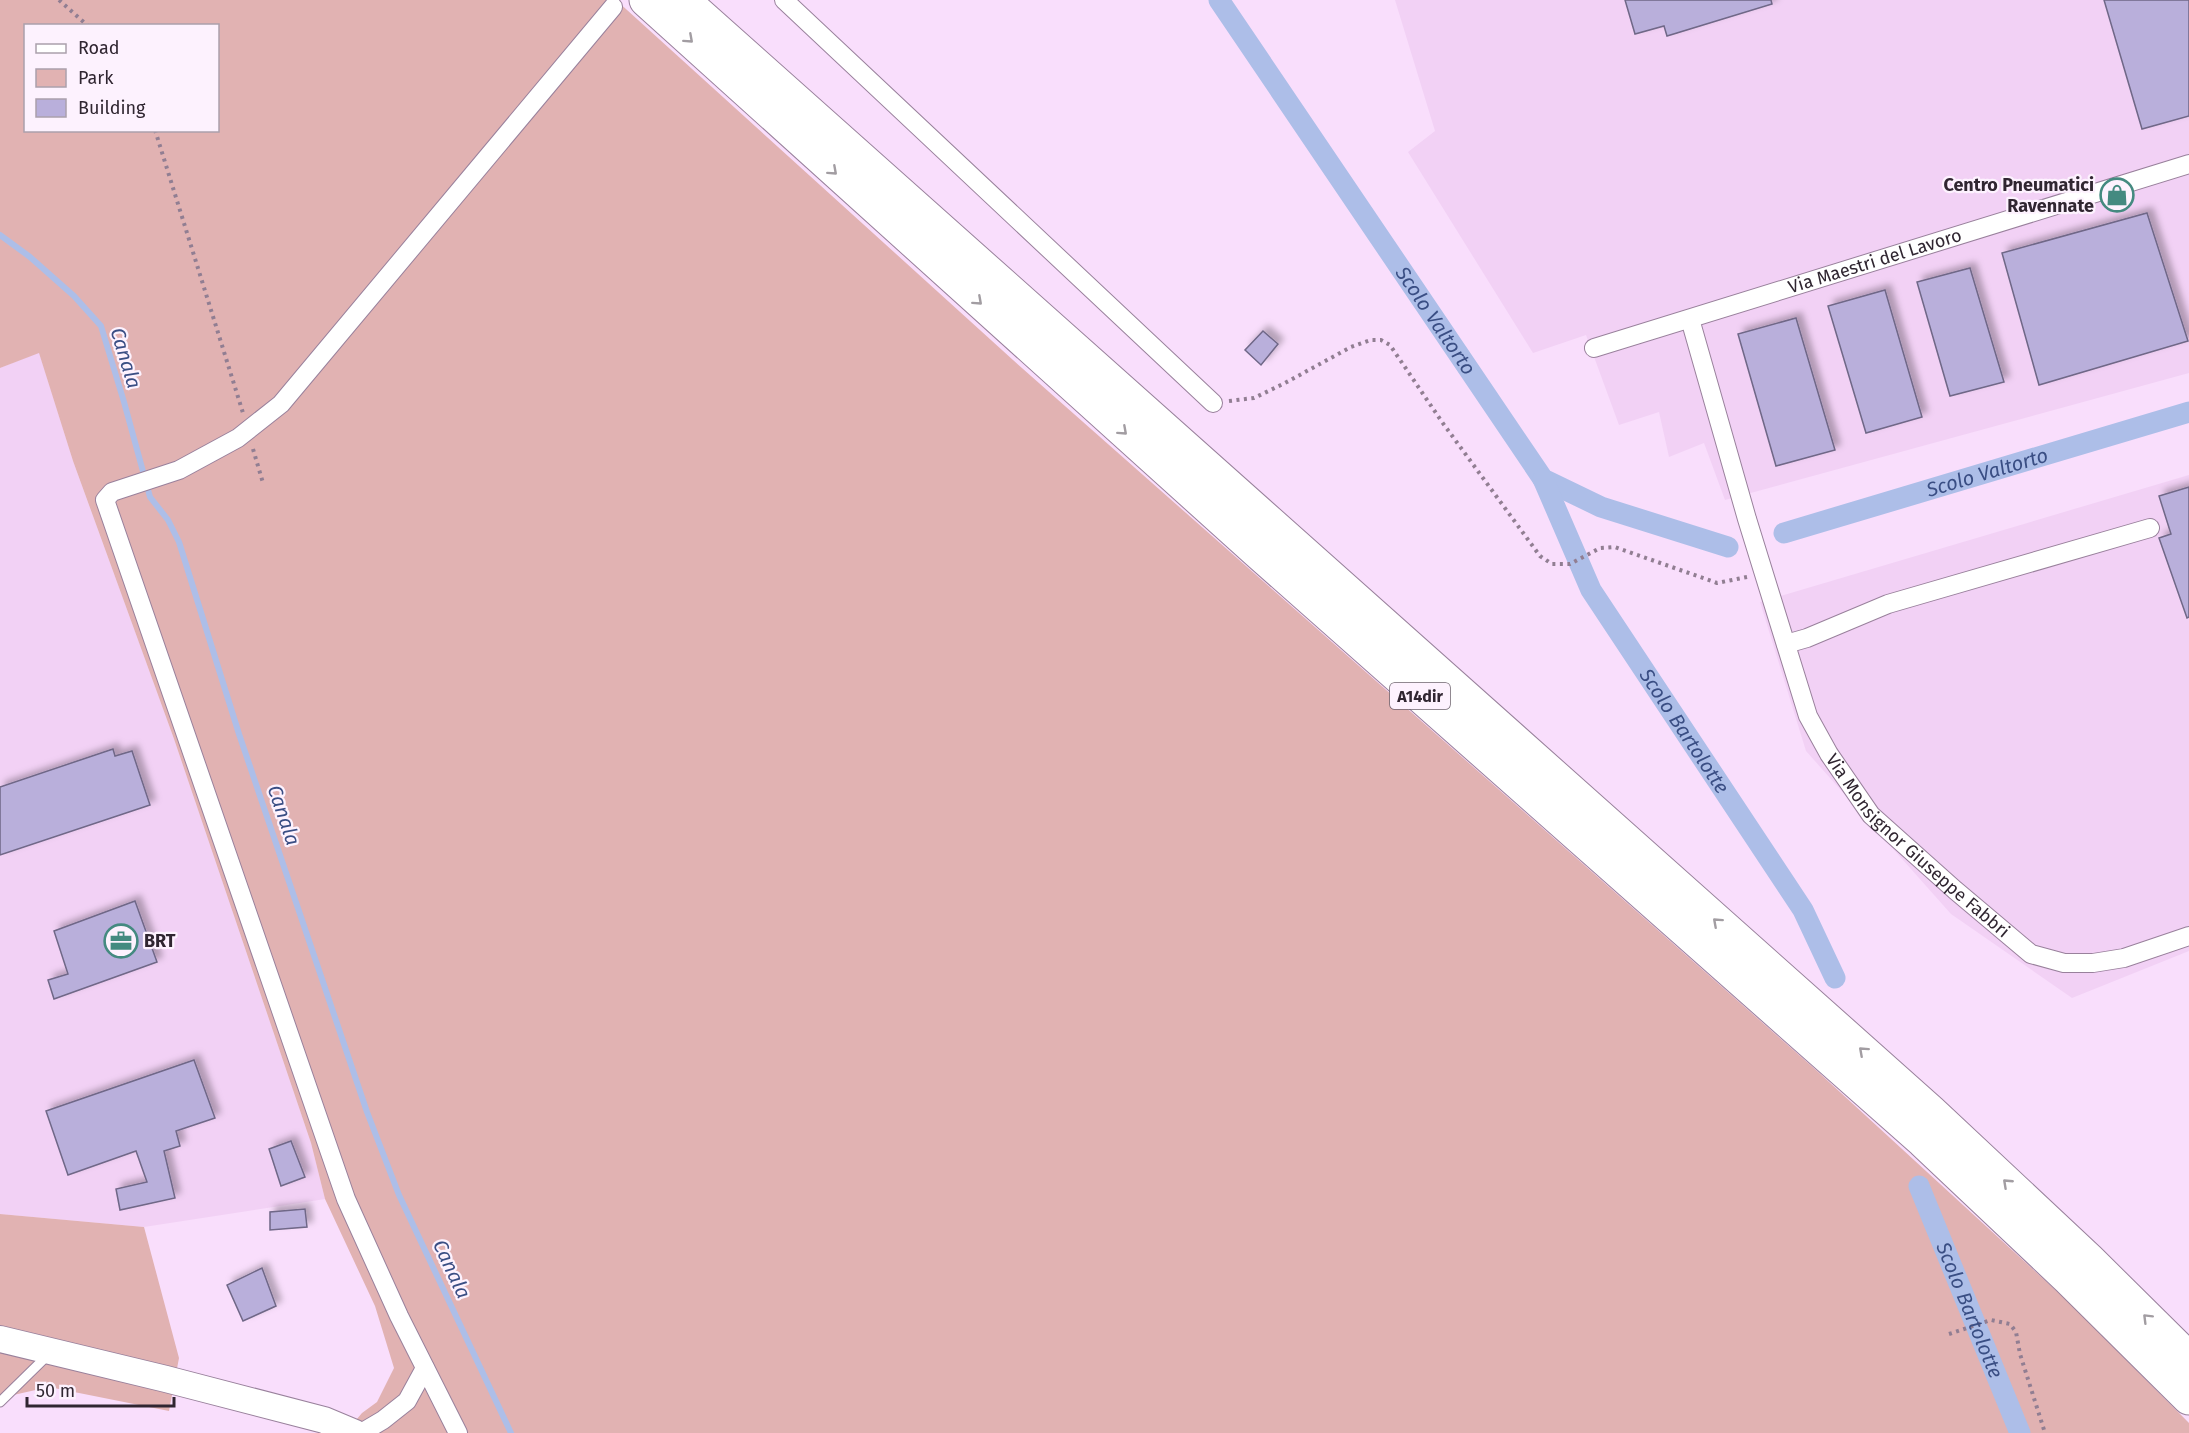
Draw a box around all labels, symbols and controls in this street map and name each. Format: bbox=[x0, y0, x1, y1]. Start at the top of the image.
legend bbox=[24, 24, 219, 132]
one-way arrow bbox=[682, 32, 693, 43]
text: Road bbox=[78, 37, 120, 59]
text: Park bbox=[78, 67, 114, 89]
text: Building bbox=[78, 97, 146, 119]
one-way arrow bbox=[826, 163, 837, 174]
place label: Centro Pneumatici Ravennate bbox=[1943, 174, 2094, 217]
shop icon: Centro Pneumatici Ravennate bbox=[2099, 177, 2135, 213]
street label: Via Maestri del Lavoro bbox=[1786, 224, 1964, 298]
water label: Scolo Valtorto bbox=[1390, 261, 1481, 379]
one-way arrow bbox=[971, 294, 982, 305]
water label: Canala bbox=[105, 325, 147, 391]
one-way arrow bbox=[1116, 424, 1127, 435]
water label: Scolo Valtorto bbox=[1923, 443, 2051, 502]
water label: Scolo Bartolotte bbox=[1634, 663, 1734, 798]
road number: A14dir bbox=[1390, 683, 1450, 709]
street label: Via Monsignor Giuseppe Fabbri bbox=[1821, 749, 2014, 942]
water label: Canala bbox=[263, 782, 305, 848]
one-way arrow bbox=[1713, 918, 1724, 929]
office icon: BRT bbox=[103, 923, 139, 959]
place label: BRT bbox=[144, 930, 176, 952]
one-way arrow bbox=[1859, 1047, 1869, 1058]
one-way arrow bbox=[2003, 1179, 2013, 1190]
water label: Canala bbox=[428, 1236, 476, 1302]
water label: Scolo Bartolotte bbox=[1931, 1238, 2008, 1381]
one-way arrow bbox=[2144, 1314, 2155, 1325]
scale bar bbox=[27, 1370, 174, 1408]
text: 50 m bbox=[36, 1380, 75, 1402]

